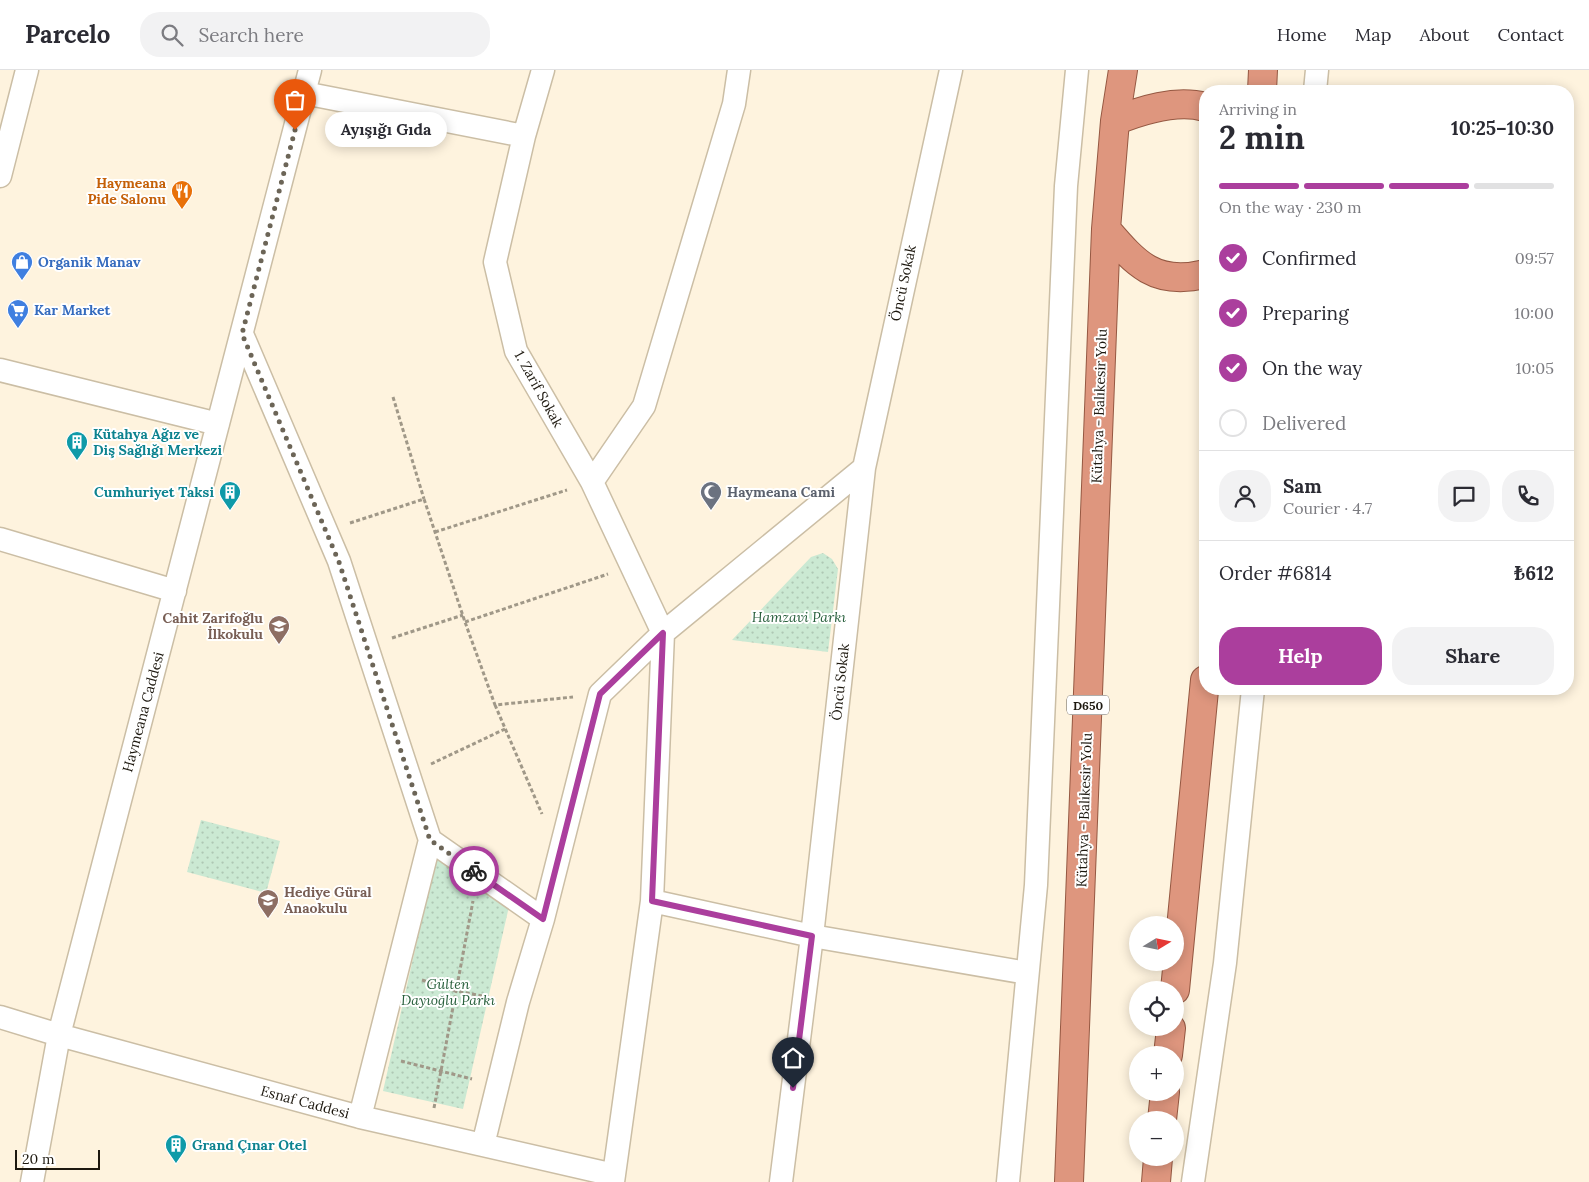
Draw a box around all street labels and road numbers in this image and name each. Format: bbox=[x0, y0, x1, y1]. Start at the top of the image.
street label: Öncü Sokak bbox=[886, 243, 920, 323]
street label: Kütahya - Balıkesir Yolu bbox=[1087, 328, 1111, 484]
street label: 1. Zarif Sokak bbox=[511, 348, 568, 431]
street label: Öncü Sokak bbox=[827, 642, 853, 721]
street label: Haymeana Caddesi bbox=[118, 650, 168, 774]
road number: D650 bbox=[1067, 696, 1109, 714]
street label: Kütahya - Balıkesir Yolu bbox=[1072, 732, 1096, 888]
street label: Esnaf Caddesi bbox=[259, 1082, 351, 1122]

